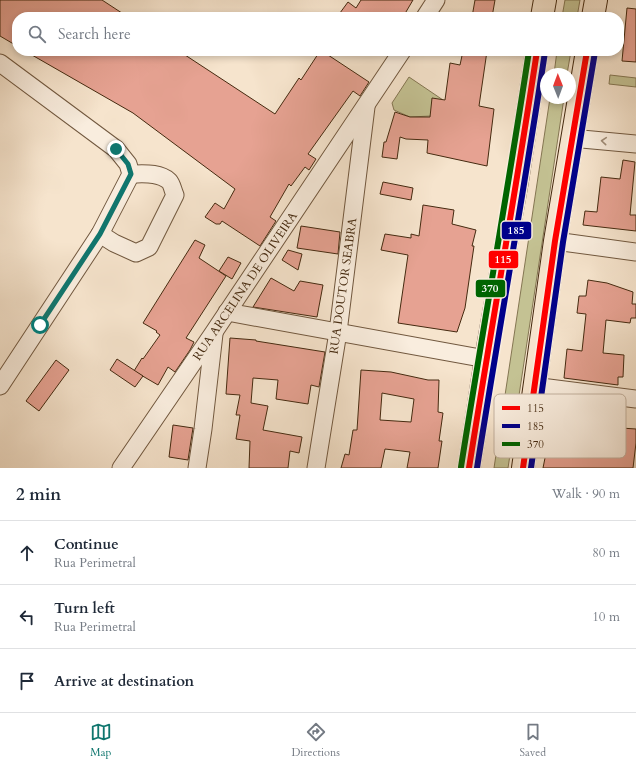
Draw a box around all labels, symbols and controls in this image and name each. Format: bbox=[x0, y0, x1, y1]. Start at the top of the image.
search box bbox=[12, 12, 624, 56]
icon: search bbox=[26, 23, 48, 45]
text: Search here bbox=[58, 24, 131, 44]
north arrow bbox=[540, 68, 576, 104]
one-way arrow bbox=[601, 137, 607, 146]
route end bbox=[107, 140, 125, 158]
street label: RUA ARCELINA DE OLIVEIRA bbox=[189, 208, 301, 363]
street label: RUA DOUTOR SEABRA bbox=[326, 216, 361, 355]
line badge: 185 bbox=[501, 221, 532, 240]
text: 185 bbox=[508, 223, 525, 238]
line badge: 115 bbox=[488, 250, 519, 269]
text: 115 bbox=[495, 252, 512, 267]
line badge: 370 bbox=[475, 279, 506, 298]
text: 370 bbox=[482, 281, 499, 296]
route start bbox=[31, 316, 49, 334]
legend bbox=[494, 394, 626, 458]
text: 115 bbox=[527, 401, 544, 416]
text: 185 bbox=[527, 419, 544, 434]
text: 370 bbox=[527, 437, 544, 452]
text: 2 min bbox=[16, 483, 61, 506]
text: Walk · 90 m bbox=[552, 485, 620, 503]
text: Continue bbox=[54, 534, 119, 554]
icon: ahead bbox=[16, 542, 38, 564]
text: 80 m bbox=[592, 544, 620, 562]
text: Rua Perimetral bbox=[54, 554, 136, 572]
text: Turn left bbox=[54, 598, 115, 618]
icon: left bbox=[16, 606, 38, 628]
text: 10 m bbox=[592, 608, 620, 626]
text: Rua Perimetral bbox=[54, 618, 136, 636]
icon: arrive bbox=[16, 670, 38, 692]
text: Arrive at destination bbox=[54, 671, 194, 691]
tab: Map bbox=[90, 721, 112, 760]
tab: Directions bbox=[291, 721, 340, 760]
tab: Saved bbox=[520, 721, 546, 760]

